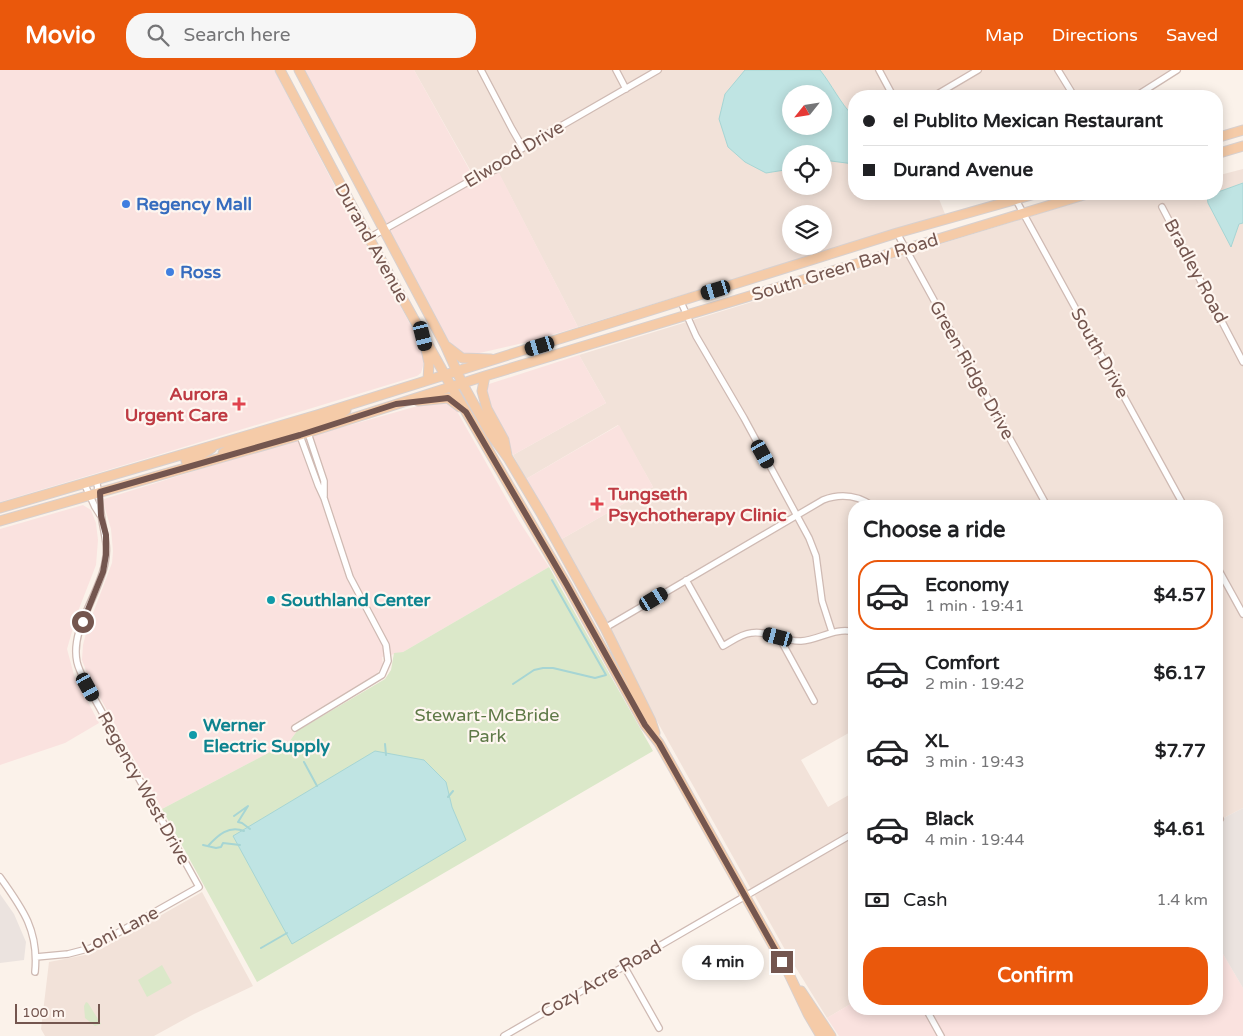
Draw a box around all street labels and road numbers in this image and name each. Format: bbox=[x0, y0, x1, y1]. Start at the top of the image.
street label: Elwood Drive bbox=[460, 116, 568, 192]
street label: Durand Avenue bbox=[330, 180, 414, 306]
street label: Bradley Road bbox=[1159, 215, 1233, 327]
street label: South Green Bay Road bbox=[749, 228, 941, 306]
street label: Green Ridge Drive bbox=[925, 297, 1019, 443]
street label: South Drive bbox=[1066, 304, 1134, 402]
street label: Regency West Drive bbox=[93, 708, 195, 868]
street label: Loni Lane bbox=[78, 901, 162, 959]
street label: Cozy Acre Road bbox=[537, 935, 665, 1023]

